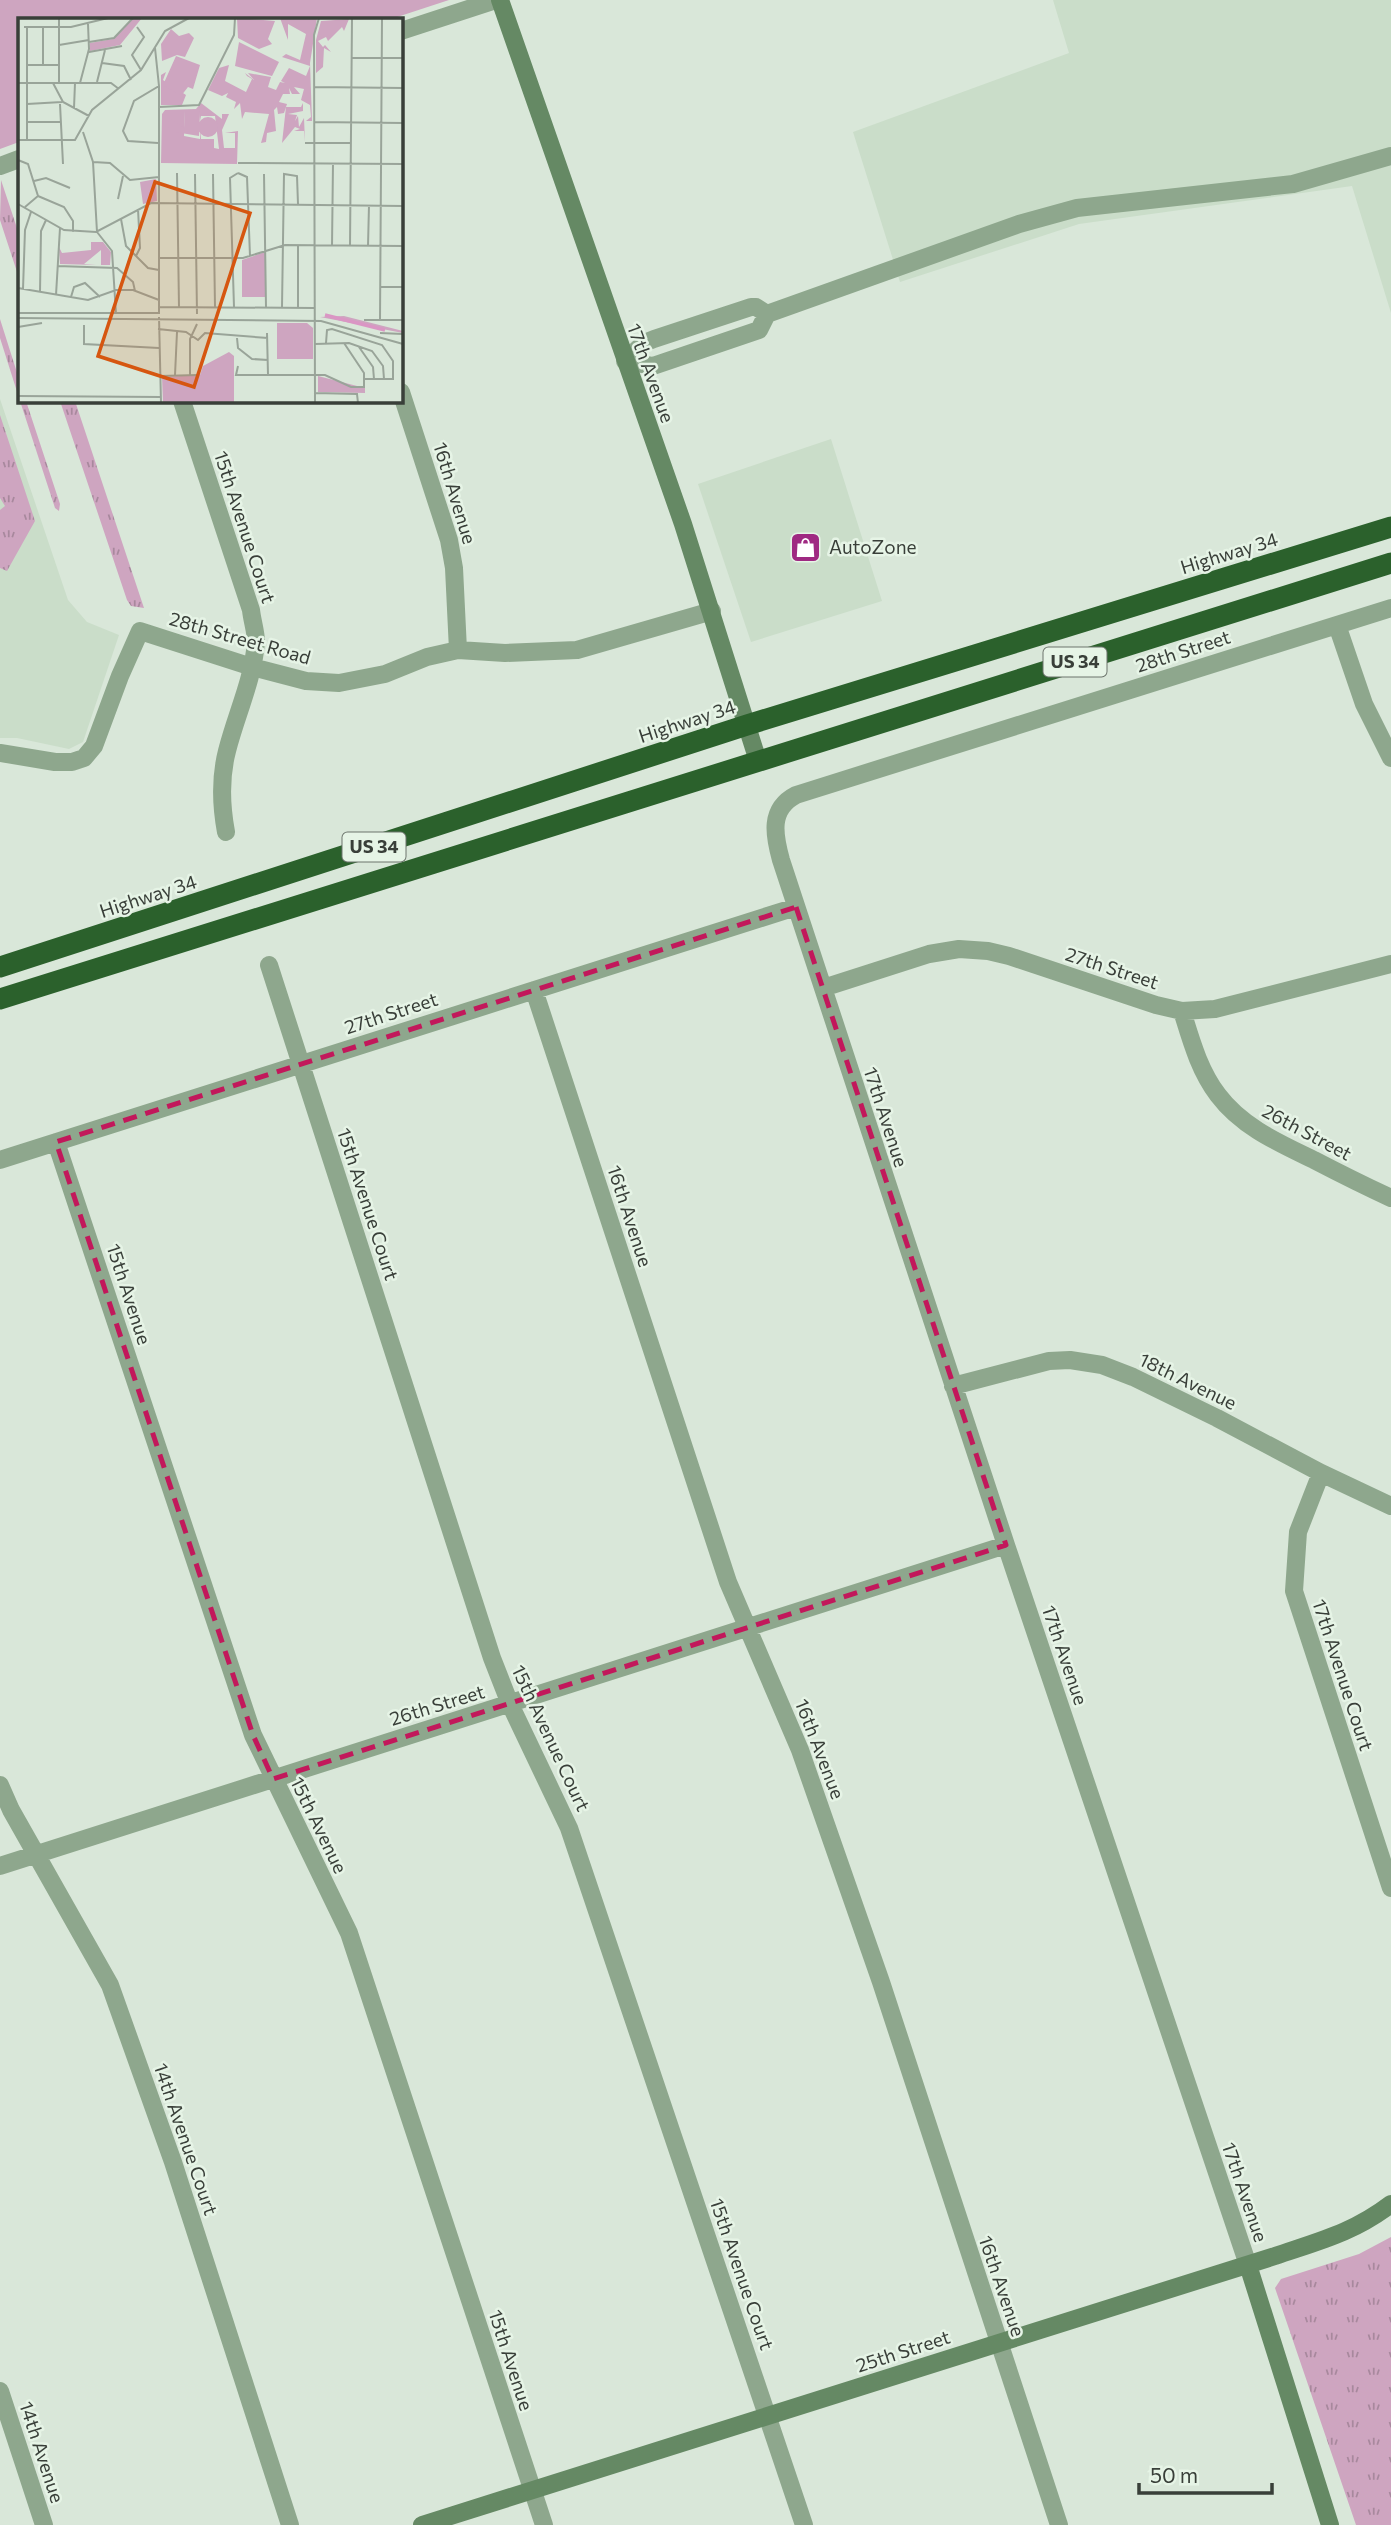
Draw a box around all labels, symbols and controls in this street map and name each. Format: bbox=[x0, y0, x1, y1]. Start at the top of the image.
inset map bbox=[18, 18, 402, 402]
street label: 17th Avenue bbox=[623, 320, 680, 426]
street label: 16th Avenue bbox=[429, 439, 482, 547]
street label: 15th Avenue Court bbox=[210, 448, 281, 606]
street label: Highway 34 bbox=[1177, 527, 1280, 578]
shop icon: AutoZone bbox=[789, 530, 823, 564]
place label: AutoZone bbox=[829, 535, 917, 558]
street label: 28th Street Road bbox=[167, 606, 314, 669]
street label: 28th Street bbox=[1133, 624, 1233, 677]
road number: US 34 bbox=[1044, 648, 1106, 676]
street label: Highway 34 bbox=[635, 694, 738, 747]
road number: US 34 bbox=[342, 832, 406, 862]
street label: Highway 34 bbox=[96, 869, 199, 922]
street label: 27th Street bbox=[1063, 942, 1162, 993]
street label: 27th Street bbox=[341, 987, 440, 1038]
street label: 17th Avenue bbox=[859, 1064, 913, 1170]
street label: 26th Street bbox=[1259, 1098, 1356, 1165]
street label: 15th Avenue Court bbox=[333, 1125, 404, 1283]
street label: 16th Avenue bbox=[603, 1162, 658, 1269]
street label: 15th Avenue bbox=[102, 1241, 157, 1347]
street label: 18th Avenue bbox=[1136, 1347, 1241, 1414]
street label: 17th Avenue Court bbox=[1308, 1596, 1379, 1754]
street label: 17th Avenue bbox=[1038, 1602, 1093, 1708]
street label: 15th Avenue Court bbox=[507, 1661, 595, 1815]
street label: 26th Street bbox=[387, 1679, 487, 1730]
street label: 16th Avenue bbox=[791, 1696, 850, 1802]
street label: 15th Avenue bbox=[286, 1773, 353, 1877]
street label: 14th Avenue Court bbox=[150, 2060, 223, 2218]
street label: 17th Avenue bbox=[1218, 2139, 1273, 2245]
street label: 15th Avenue Court bbox=[706, 2195, 779, 2353]
street label: 16th Avenue bbox=[974, 2232, 1030, 2339]
street label: 15th Avenue bbox=[484, 2307, 539, 2413]
street label: 25th Street bbox=[853, 2324, 953, 2377]
street label: 14th Avenue bbox=[15, 2398, 70, 2505]
scale bar bbox=[1139, 2452, 1272, 2496]
text: 50 m bbox=[1150, 2462, 1198, 2487]

